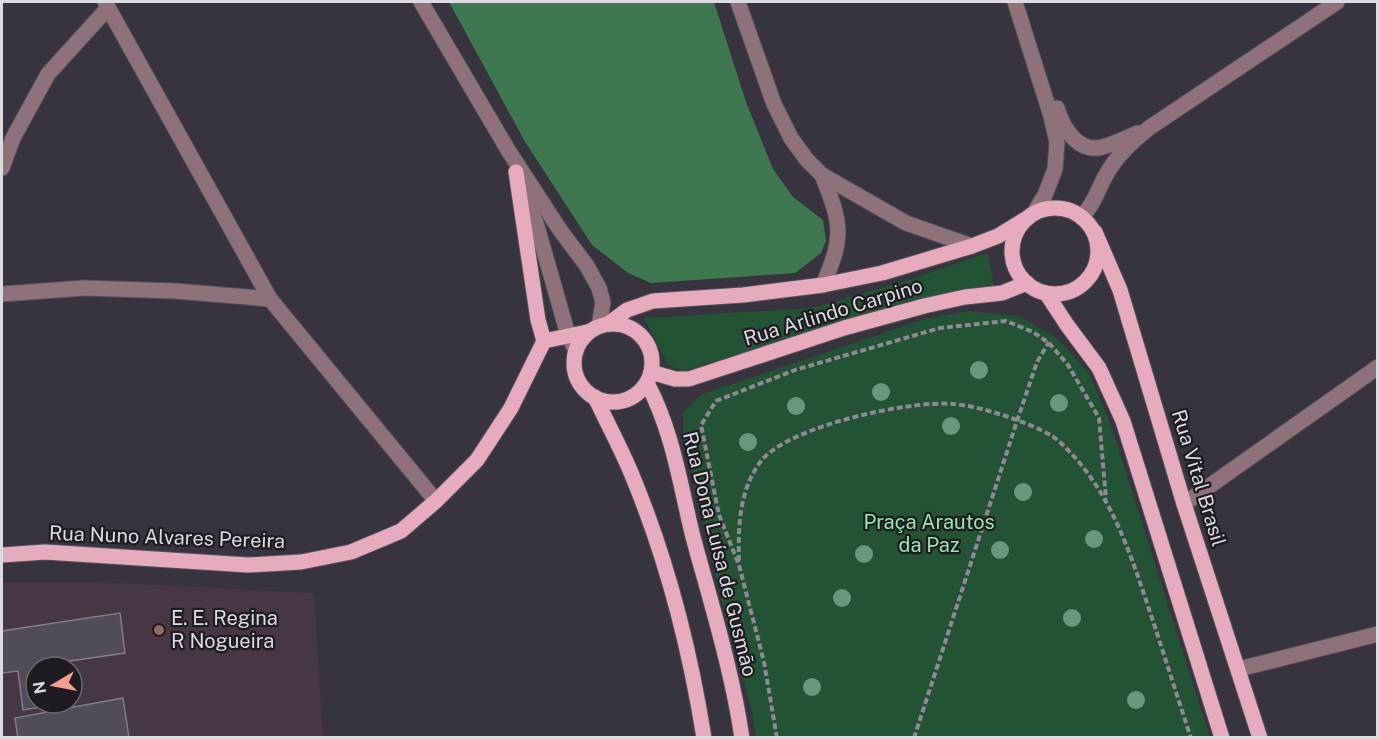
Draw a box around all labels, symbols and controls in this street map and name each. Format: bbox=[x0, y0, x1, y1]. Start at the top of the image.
street label: Rua Arlindo Carpino bbox=[741, 273, 925, 351]
street label: Rua Vital Brasil bbox=[1167, 407, 1231, 549]
street label: Rua Dona Luísa de Gusmão bbox=[678, 429, 762, 679]
park label: Praça Arautos da Paz bbox=[863, 510, 995, 557]
street label: Rua Nuno Alvares Pereira bbox=[48, 521, 286, 553]
place label: E. E. Regina R Nogueira bbox=[171, 606, 278, 653]
marker: E. E. Regina R Nogueira bbox=[152, 623, 166, 637]
north arrow bbox=[24, 655, 84, 715]
text: N bbox=[29, 680, 50, 695]

